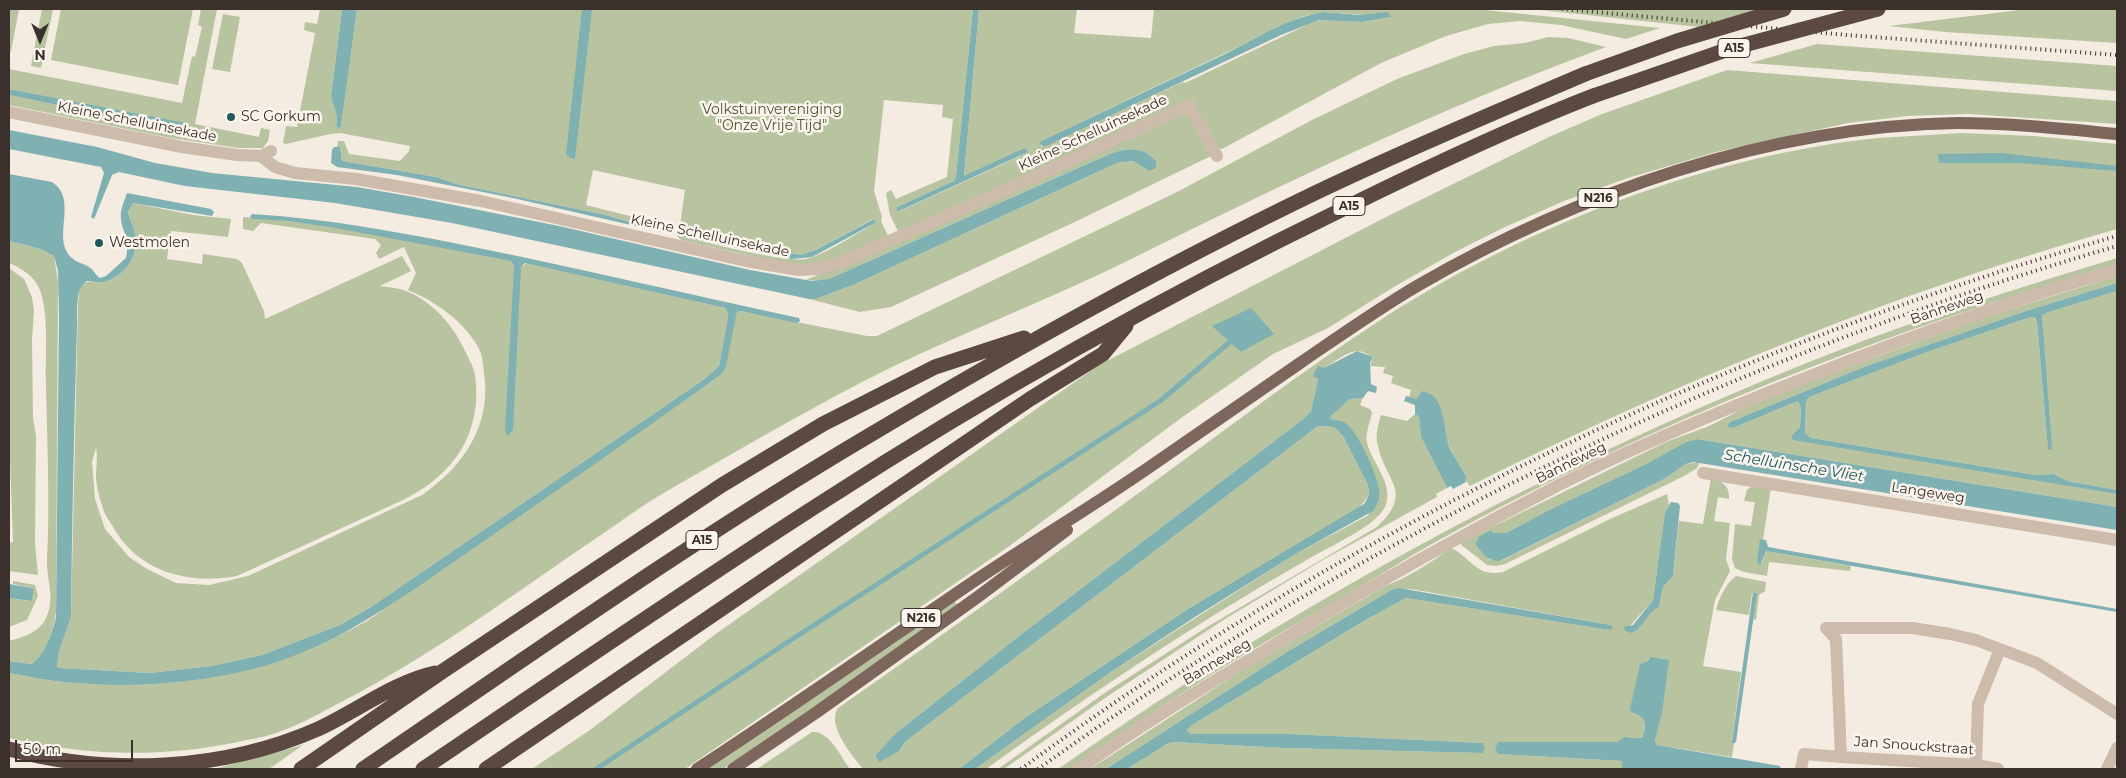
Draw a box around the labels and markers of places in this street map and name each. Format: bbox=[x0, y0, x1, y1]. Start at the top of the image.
place label: SC Gorkum bbox=[241, 109, 321, 125]
marker: SC Gorkum bbox=[225, 111, 237, 123]
place label: Westmolen bbox=[109, 235, 190, 251]
marker: Westmolen bbox=[93, 237, 105, 249]

